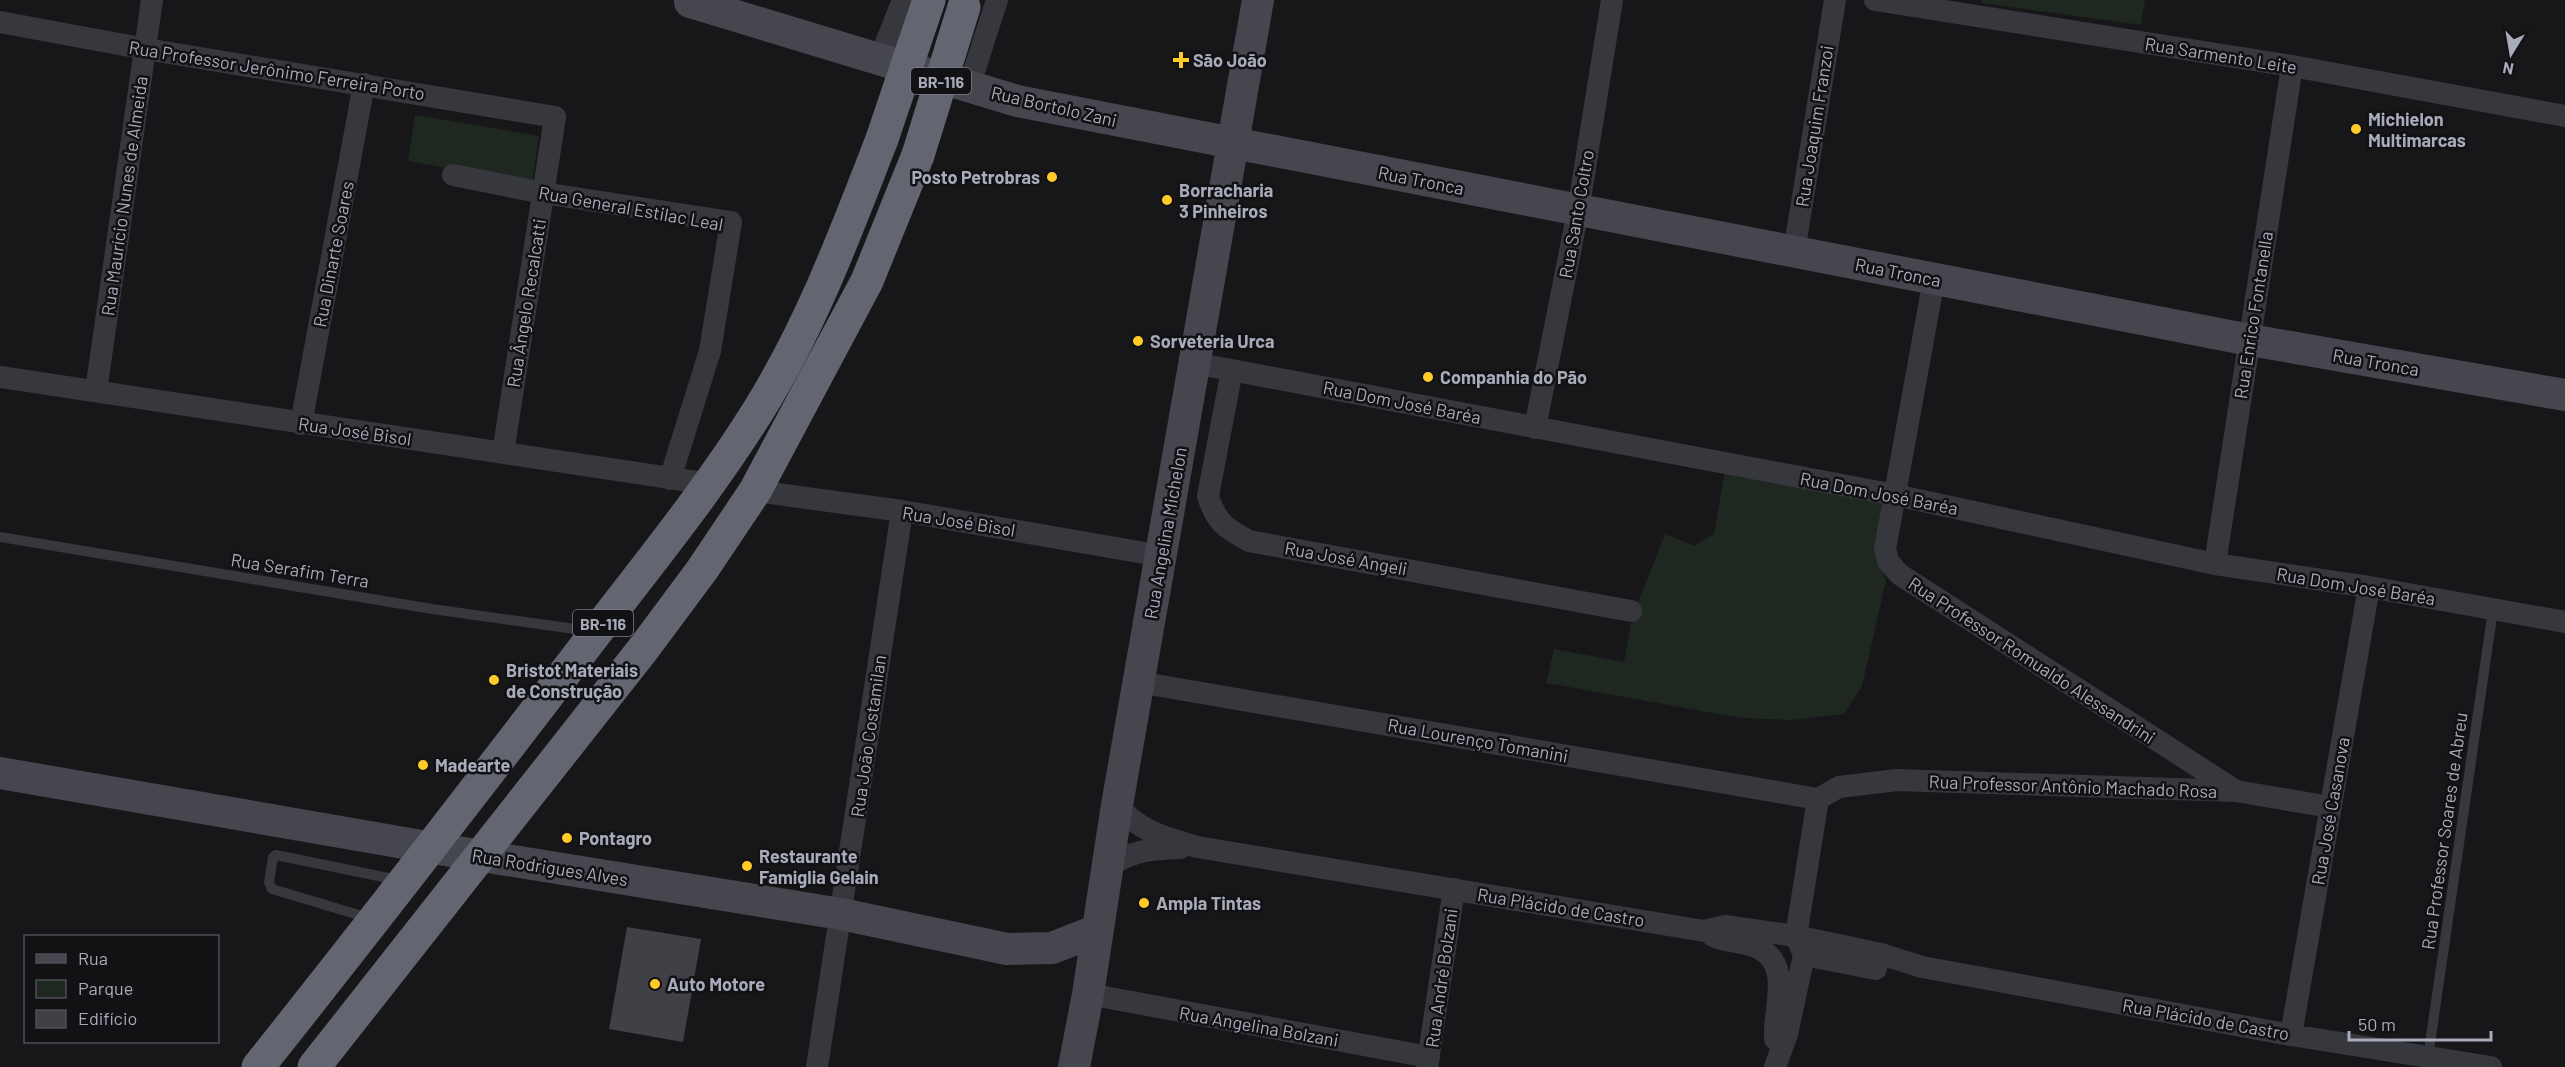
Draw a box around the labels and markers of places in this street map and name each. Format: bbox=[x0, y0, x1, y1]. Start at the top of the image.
place label: São João bbox=[1193, 49, 1267, 71]
marker: São João bbox=[1174, 53, 1188, 67]
place label: Michielon Multimarcas bbox=[2368, 108, 2466, 151]
marker: Michielon Multimarcas bbox=[2349, 122, 2363, 136]
place label: Posto Petrobras bbox=[912, 166, 1040, 188]
marker: Posto Petrobras bbox=[1045, 170, 1059, 184]
place label: Borracharia 3 Pinheiros bbox=[1179, 179, 1273, 222]
marker: Borracharia 3 Pinheiros bbox=[1160, 193, 1174, 207]
place label: Sorveteria Urca bbox=[1150, 330, 1275, 352]
marker: Sorveteria Urca bbox=[1131, 334, 1145, 348]
place label: Companhia do Pão bbox=[1440, 366, 1587, 388]
marker: Companhia do Pão bbox=[1421, 370, 1435, 384]
place label: Bristot Materiais de Construção bbox=[506, 659, 638, 702]
marker: Bristot Materiais de Construção bbox=[487, 673, 501, 687]
place label: Madearte bbox=[435, 754, 511, 776]
marker: Madearte bbox=[416, 758, 430, 772]
place label: Pontagro bbox=[579, 827, 652, 849]
marker: Pontagro bbox=[560, 831, 574, 845]
place label: Restaurante Famiglia Gelain bbox=[759, 845, 879, 888]
marker: Restaurante Famiglia Gelain bbox=[740, 859, 754, 873]
place label: Ampla Tintas bbox=[1156, 892, 1261, 914]
marker: Ampla Tintas bbox=[1137, 896, 1151, 910]
place label: Auto Motore bbox=[667, 973, 765, 995]
marker: Auto Motore bbox=[648, 977, 662, 991]

